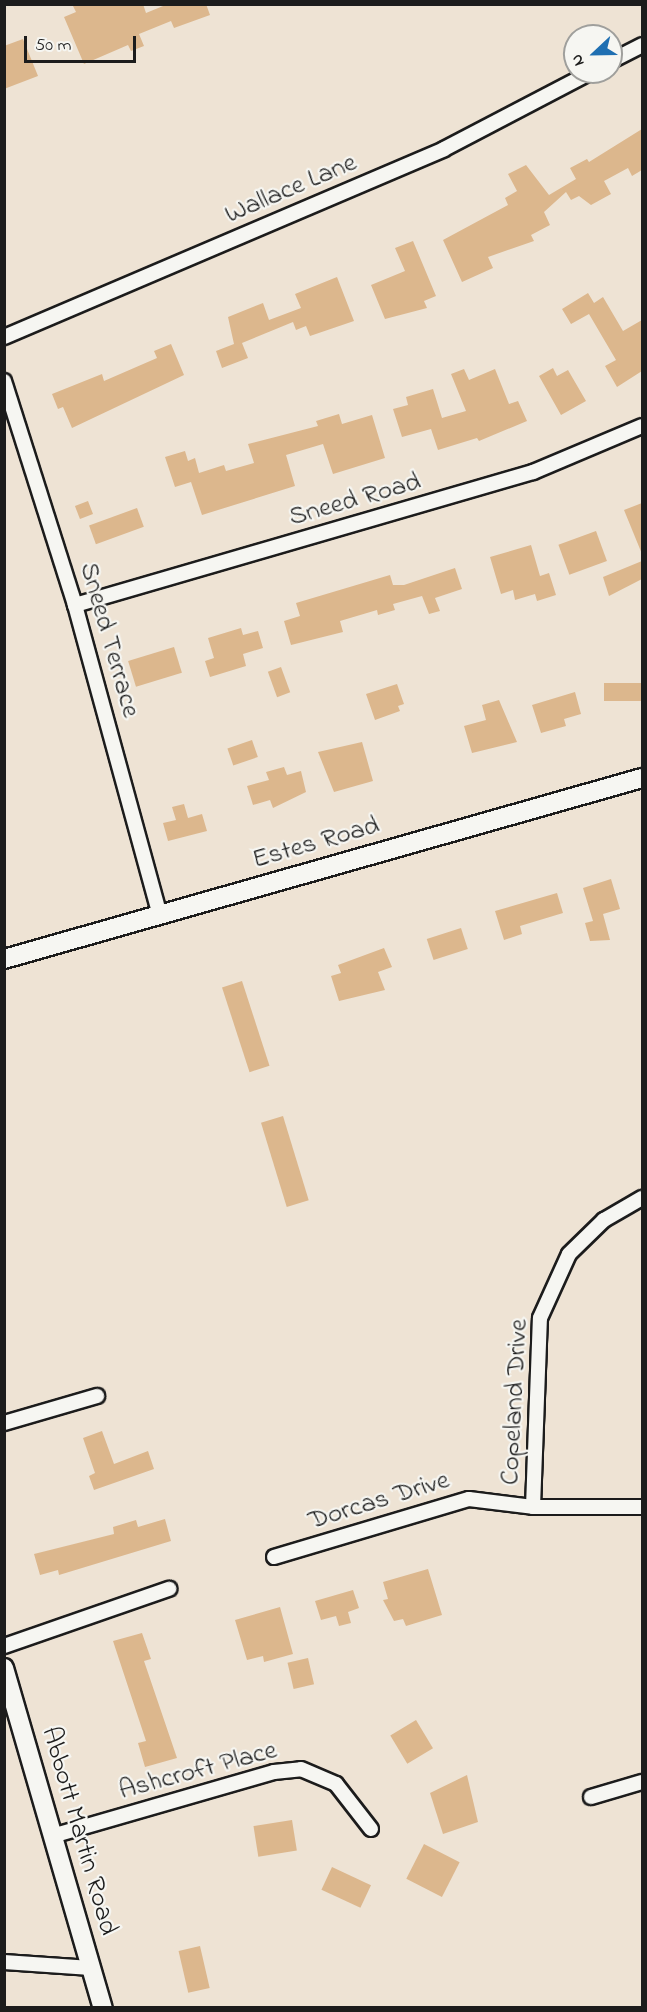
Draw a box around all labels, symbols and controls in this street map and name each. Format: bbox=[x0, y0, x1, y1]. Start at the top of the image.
scale bar bbox=[27, 24, 140, 62]
north arrow bbox=[563, 24, 623, 84]
text: 50 m bbox=[35, 33, 72, 59]
text: N bbox=[565, 50, 591, 70]
street label: Wallace Lane bbox=[220, 147, 362, 231]
street label: Sneed Road bbox=[285, 466, 425, 534]
street label: Sneed Terrace bbox=[71, 559, 147, 721]
street label: Estes Road bbox=[249, 809, 383, 877]
street label: Copeland Drive bbox=[494, 1318, 536, 1486]
street label: Dorcas Drive bbox=[305, 1464, 453, 1538]
street label: Abbott Martin Road bbox=[34, 1723, 124, 1939]
street label: Ashcroft Place bbox=[116, 1734, 280, 1808]

